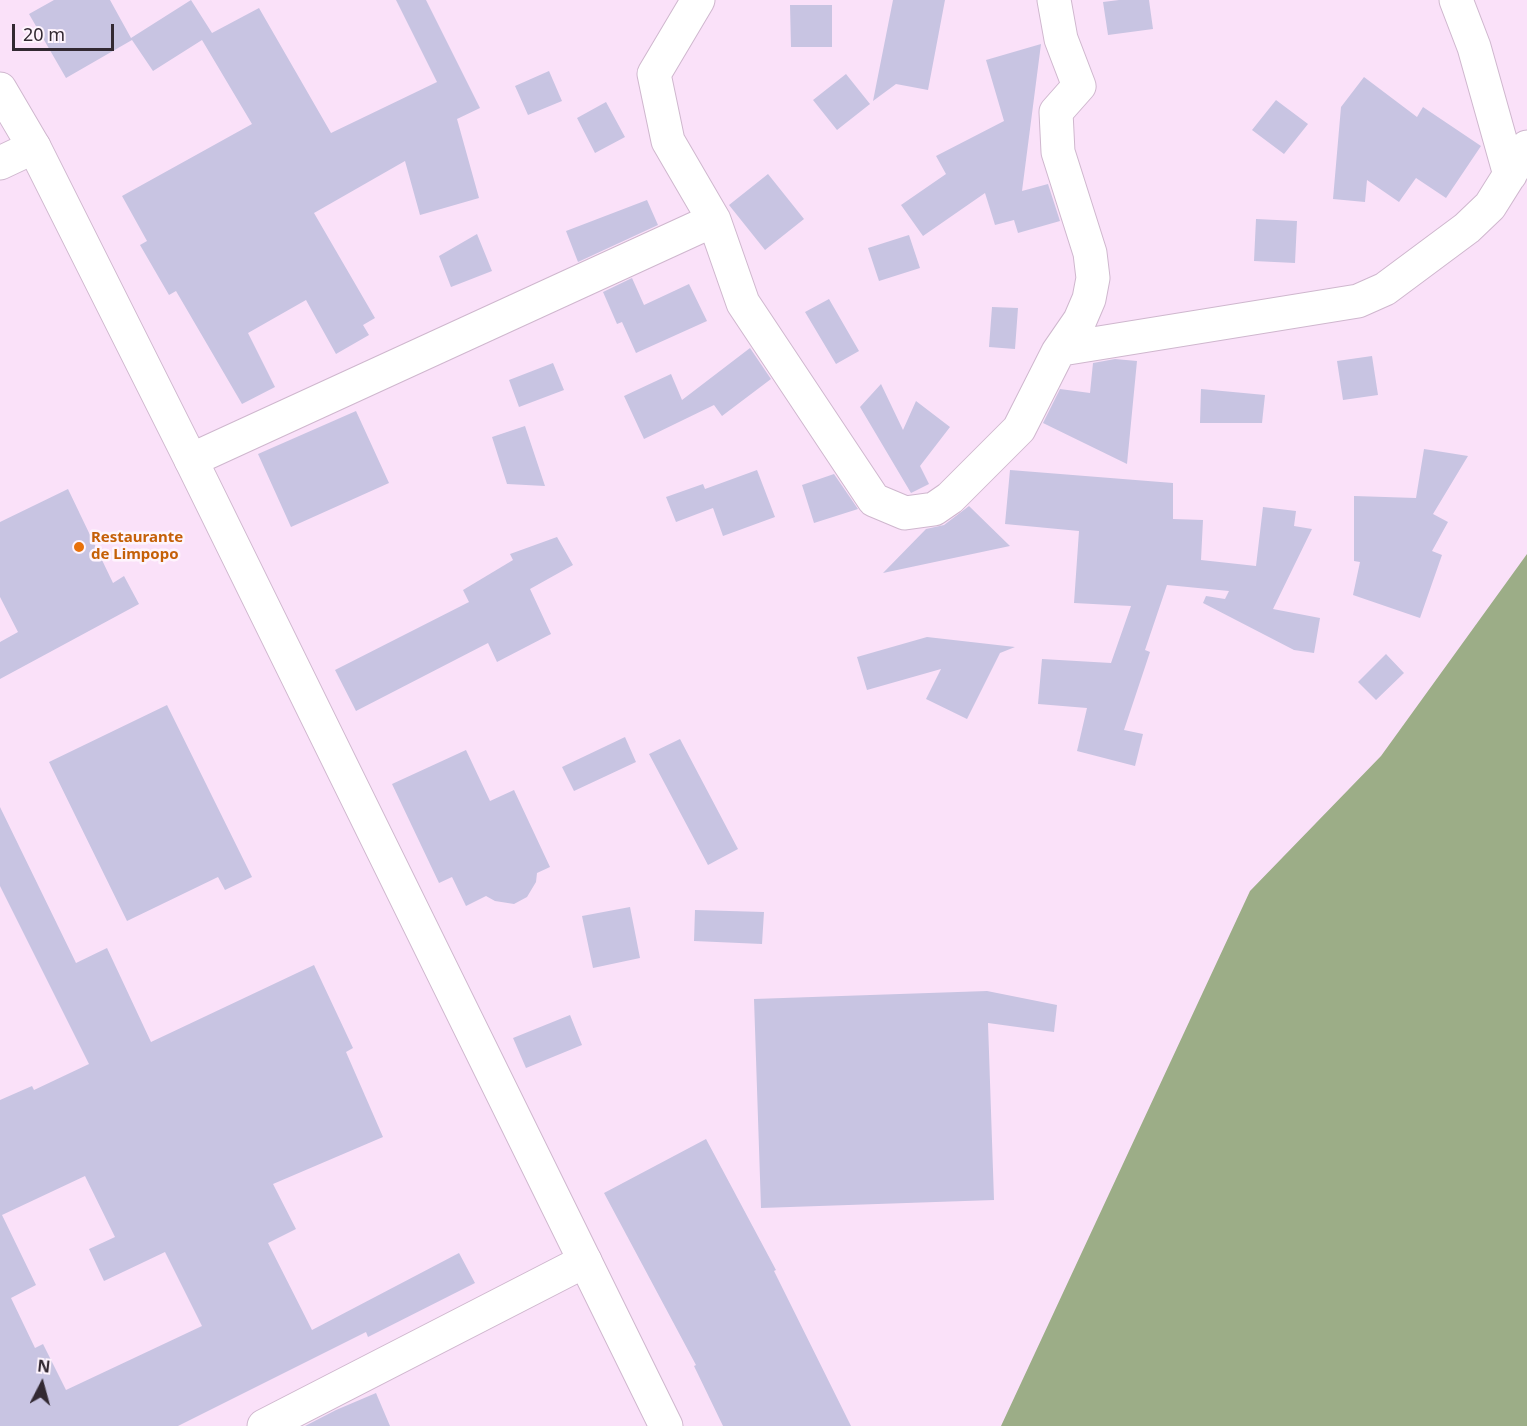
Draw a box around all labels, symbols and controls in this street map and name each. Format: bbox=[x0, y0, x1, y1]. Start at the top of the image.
scale bar bbox=[15, 12, 117, 50]
text: 20 m bbox=[23, 22, 65, 46]
place label: Restaurante de Limpopo bbox=[91, 529, 183, 564]
marker: Restaurante de Limpopo bbox=[72, 540, 86, 554]
north arrow bbox=[12, 1354, 72, 1414]
text: N bbox=[36, 1354, 51, 1378]

